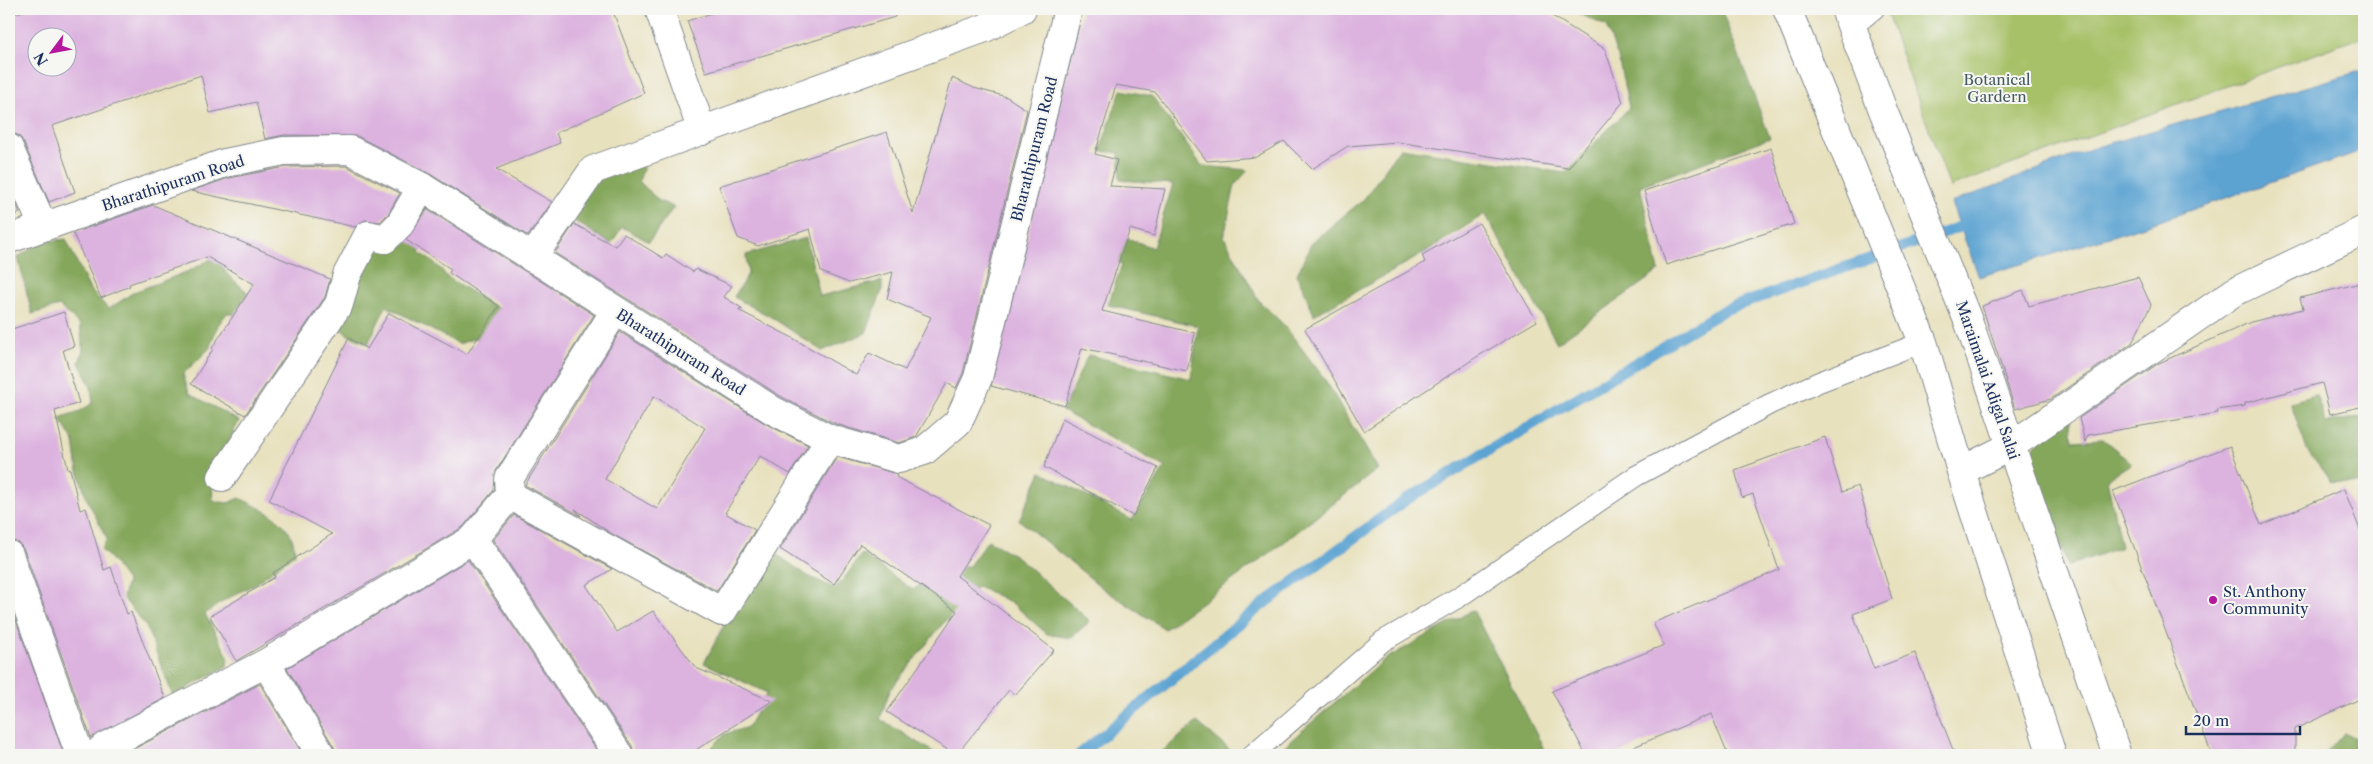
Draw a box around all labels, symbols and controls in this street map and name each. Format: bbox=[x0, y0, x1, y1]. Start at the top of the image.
north arrow bbox=[28, 28, 78, 78]
text: N bbox=[30, 49, 52, 69]
park label: Botanical Gardern bbox=[1963, 70, 2031, 106]
street label: Bharathipuram Road bbox=[1007, 75, 1061, 223]
street label: Bharathipuram Road bbox=[99, 151, 247, 215]
street label: Maraimalai Adigal Salai bbox=[1952, 298, 2024, 462]
street label: Bharathipuram Road bbox=[613, 305, 749, 399]
place label: St. Anthony Community bbox=[2223, 582, 2309, 618]
marker: St. Anthony Community bbox=[2207, 594, 2219, 606]
scale bar bbox=[2186, 704, 2299, 736]
text: 20 m bbox=[2193, 711, 2229, 730]

